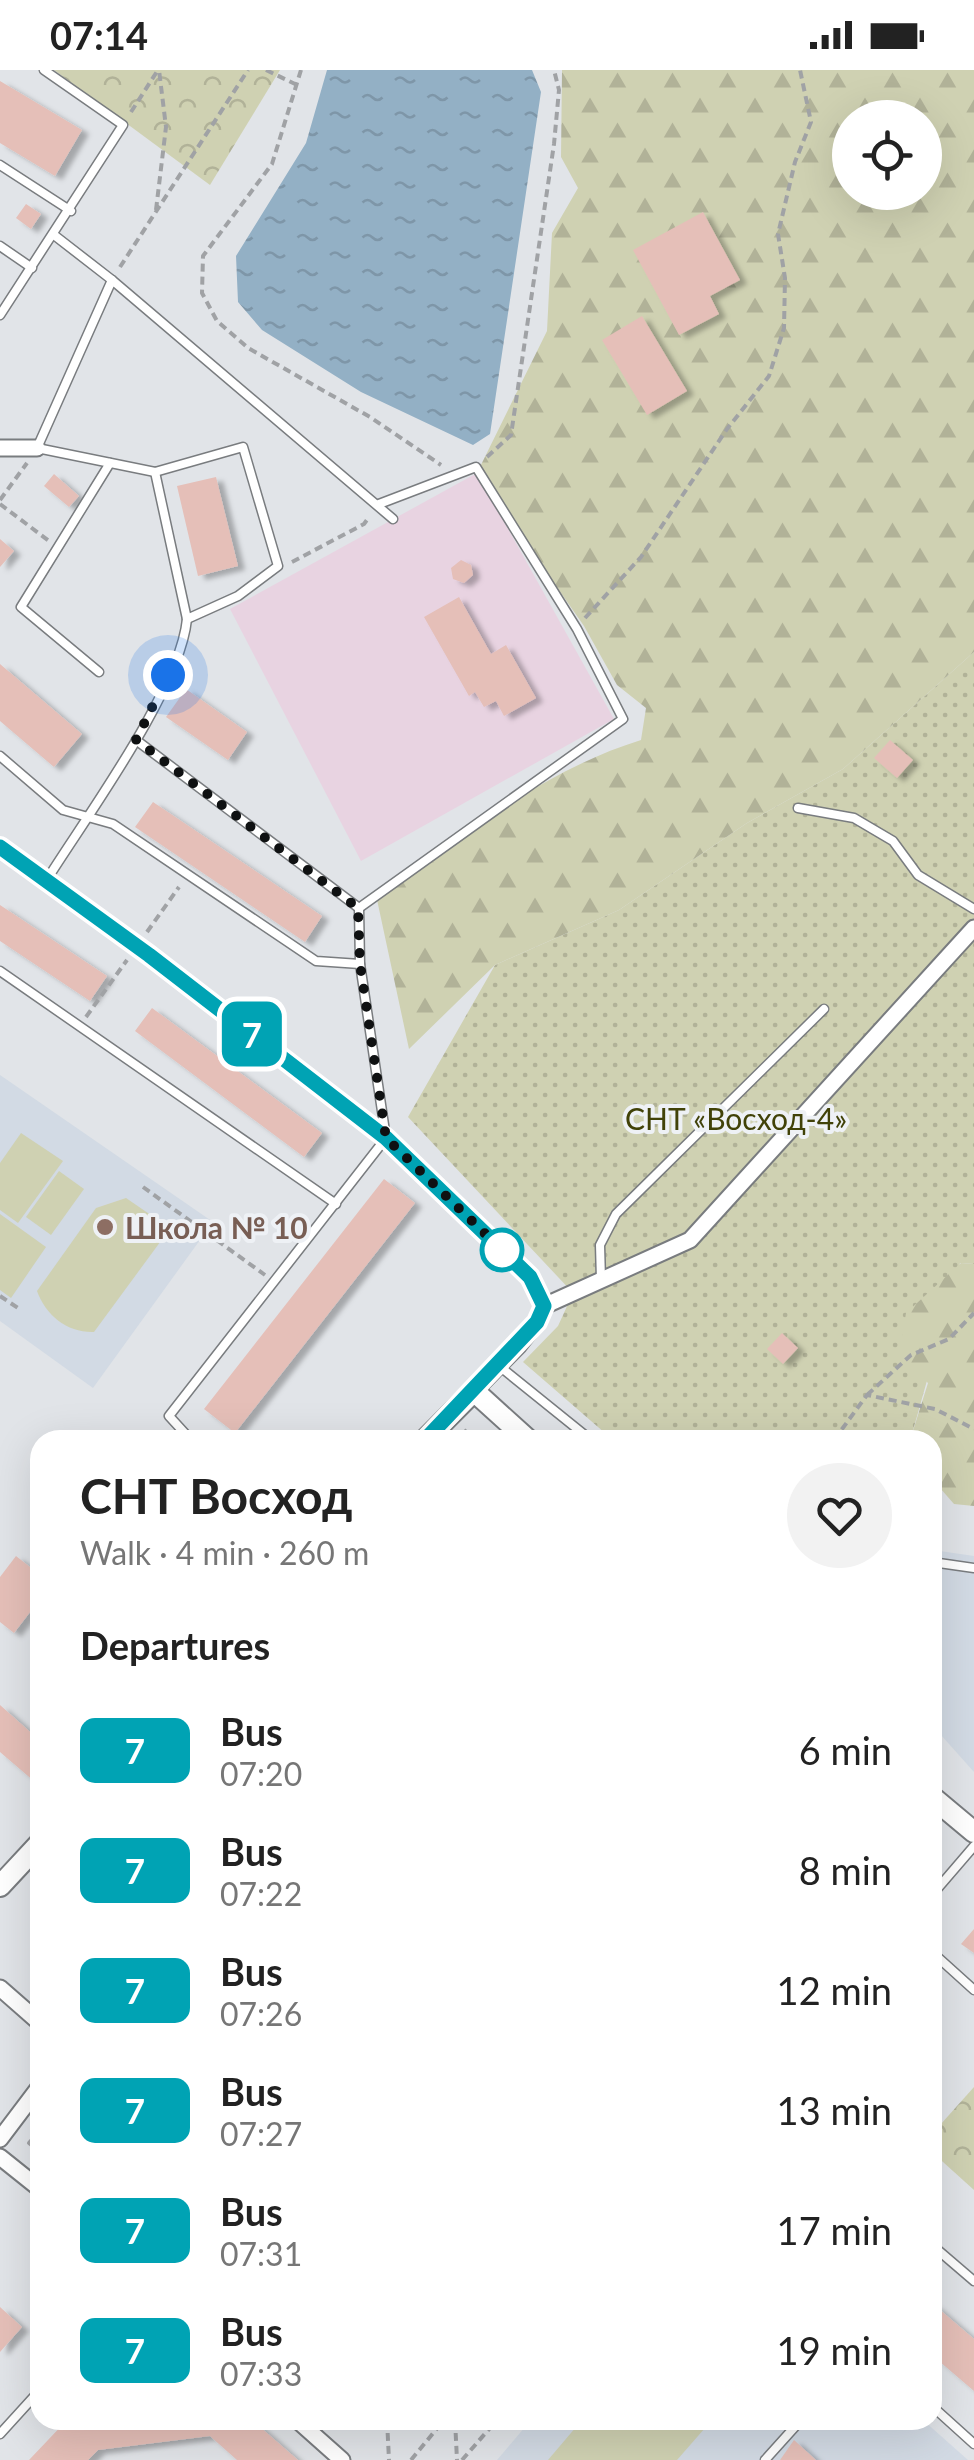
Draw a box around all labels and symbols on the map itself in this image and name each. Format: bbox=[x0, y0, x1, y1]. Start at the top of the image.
your location bbox=[143, 650, 193, 700]
line badge: 7 bbox=[220, 1002, 284, 1066]
park label: СНТ «Восход-4» bbox=[625, 1100, 847, 1136]
place label: Школа № 10 bbox=[125, 1209, 308, 1245]
marker: Школа № 10 bbox=[94, 1216, 116, 1238]
unlabelled marker bbox=[481, 1229, 523, 1271]

